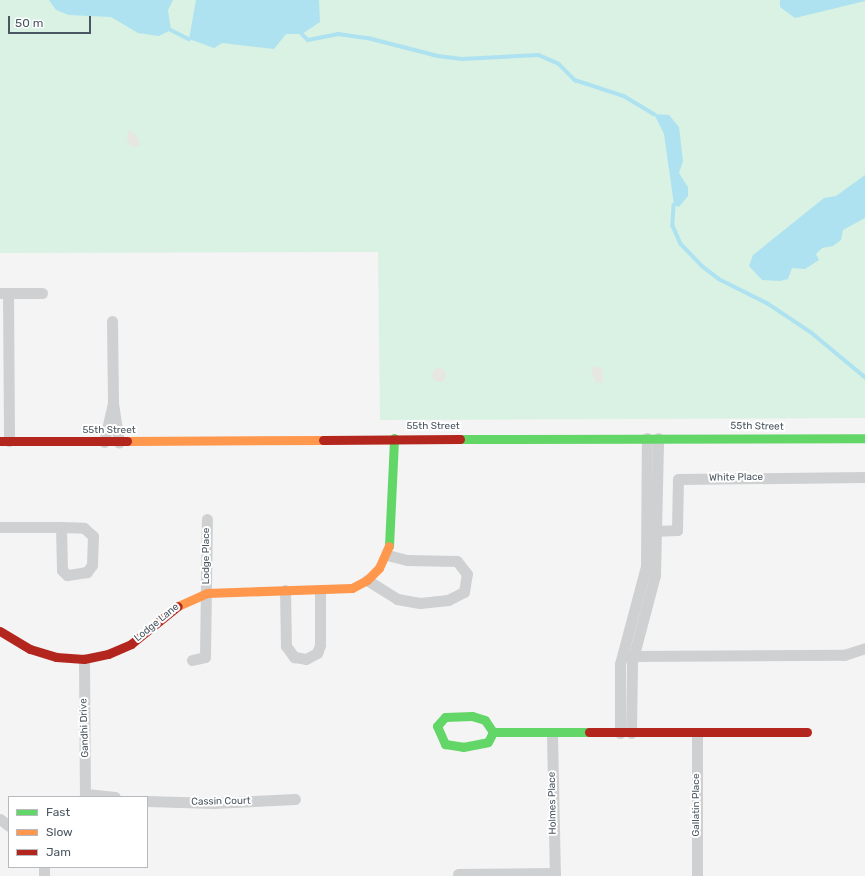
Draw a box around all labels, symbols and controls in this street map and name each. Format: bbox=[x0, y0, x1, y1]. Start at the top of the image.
scale bar bbox=[10, 8, 93, 34]
text: 50 m bbox=[15, 16, 43, 30]
street label: 55th Street bbox=[406, 421, 460, 433]
street label: 55th Street bbox=[730, 421, 784, 433]
street label: 55th Street bbox=[82, 425, 136, 437]
street label: White Place bbox=[709, 472, 763, 484]
street label: Lodge Place bbox=[201, 528, 213, 584]
street label: Lodge Lane bbox=[132, 601, 182, 645]
street label: Gandhi Drive bbox=[78, 698, 92, 758]
street label: Holmes Place bbox=[546, 771, 560, 835]
street label: Gallatin Place bbox=[691, 774, 703, 836]
street label: Cassin Court bbox=[191, 795, 251, 809]
legend bbox=[8, 796, 148, 868]
text: Fast bbox=[46, 805, 70, 819]
text: Slow bbox=[46, 825, 73, 839]
text: Jam bbox=[46, 845, 71, 859]

